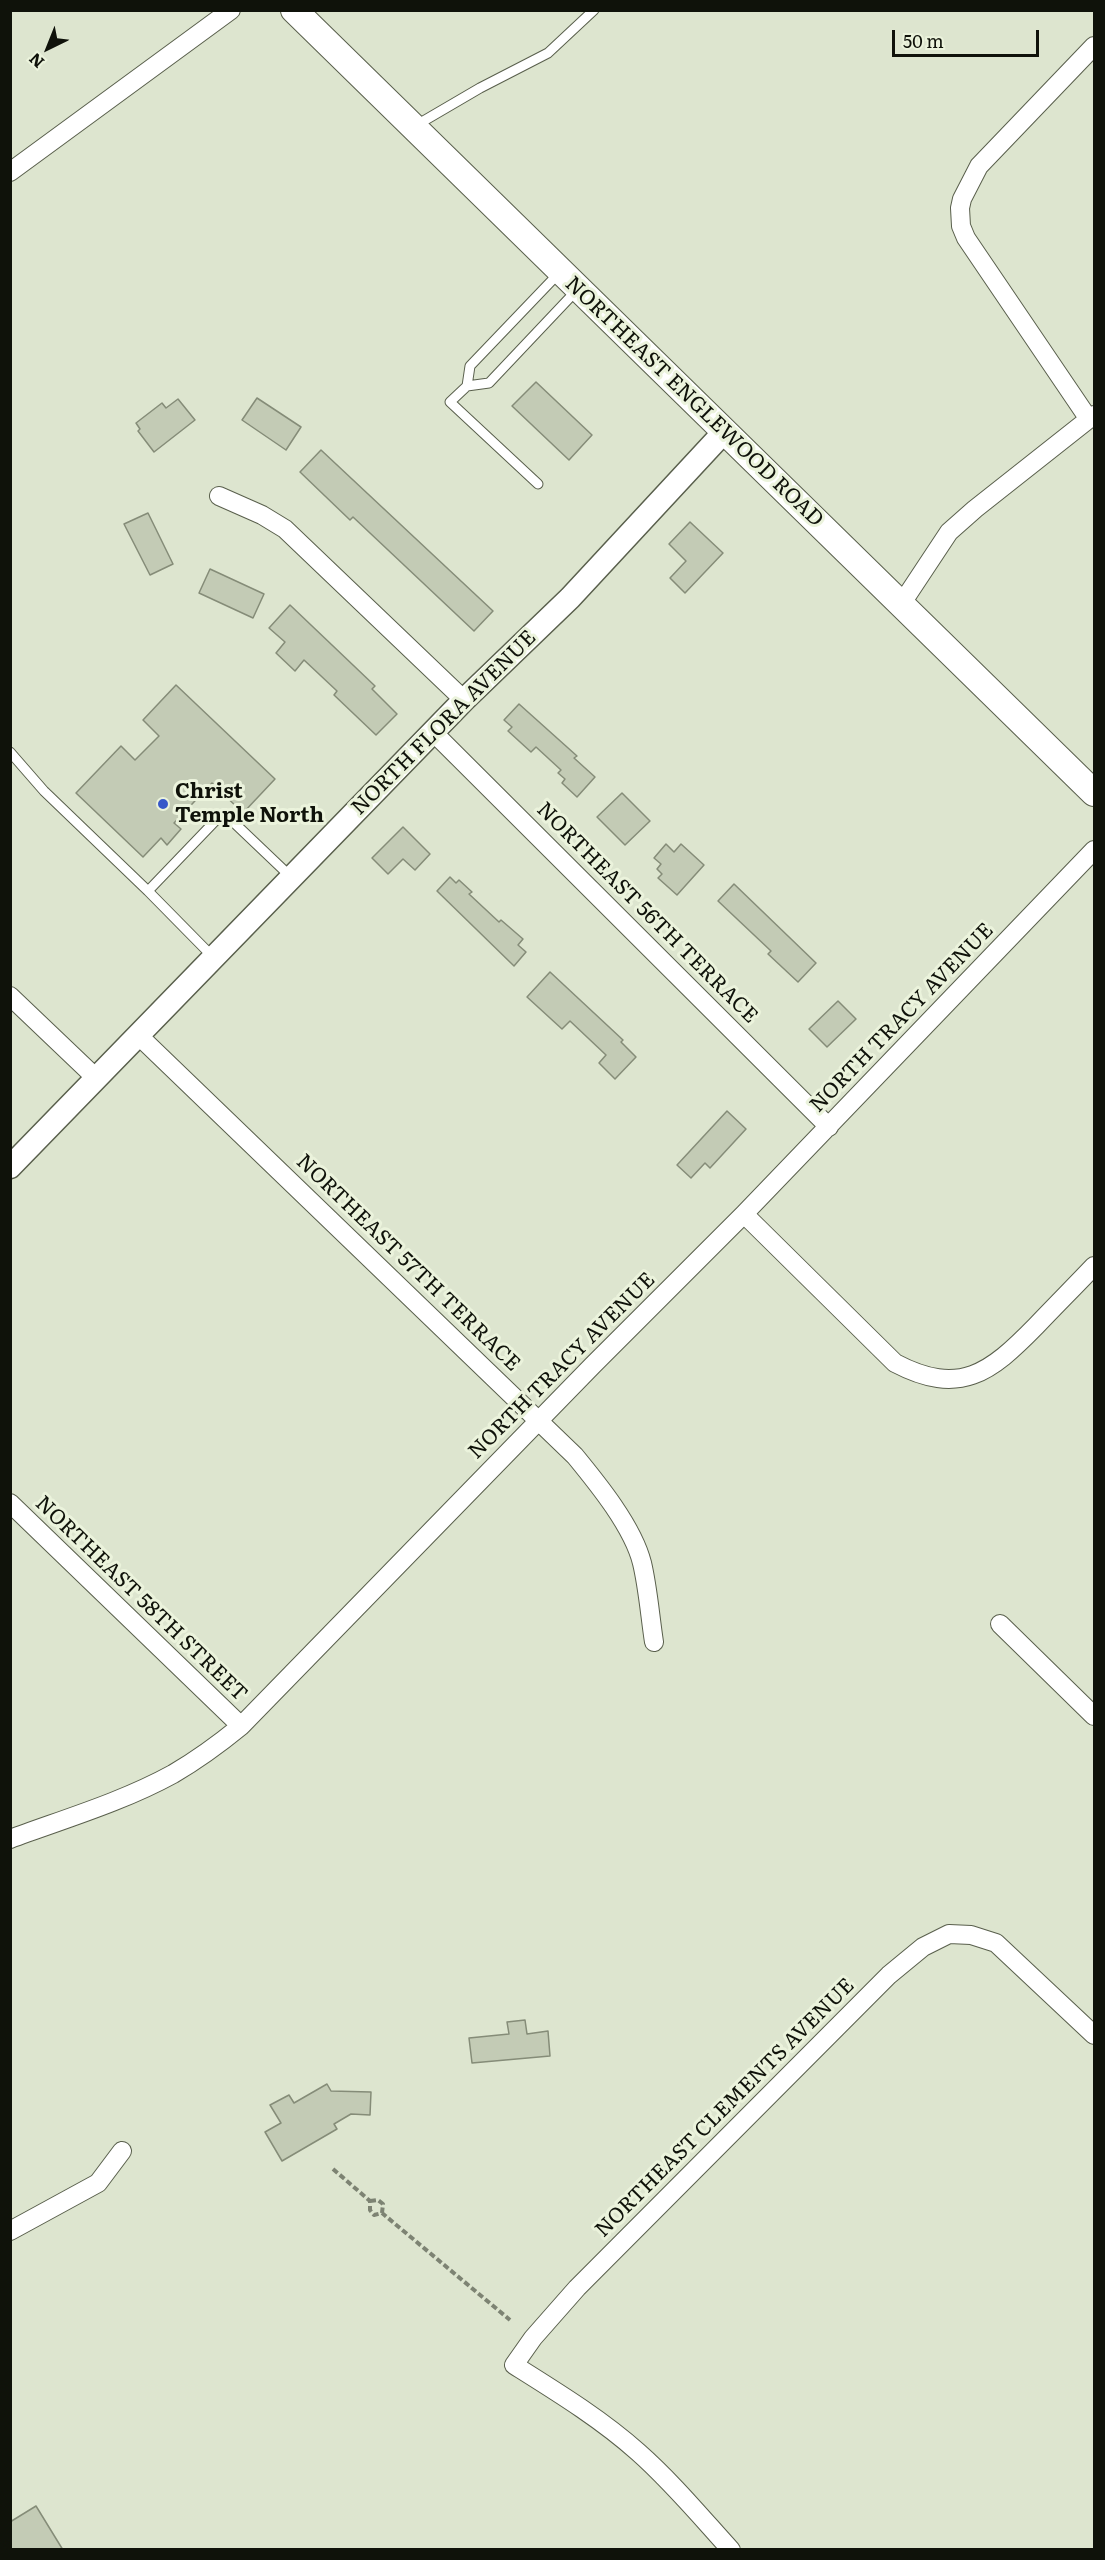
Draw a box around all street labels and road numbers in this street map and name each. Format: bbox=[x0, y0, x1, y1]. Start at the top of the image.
street label: NORTHEAST ENGLEWOOD ROAD bbox=[560, 272, 828, 532]
street label: NORTH FLORA AVENUE bbox=[346, 625, 542, 821]
street label: NORTHEAST 56TH TERRACE bbox=[531, 797, 763, 1029]
street label: NORTH TRACY AVENUE bbox=[805, 918, 999, 1118]
street label: NORTHEAST 57TH TERRACE bbox=[291, 1149, 525, 1377]
street label: NORTH TRACY AVENUE bbox=[464, 1268, 660, 1464]
street label: NORTHEAST 58TH STREET bbox=[30, 1491, 252, 1707]
street label: NORTHEAST CLEMENTS AVENUE bbox=[590, 1973, 860, 2243]

